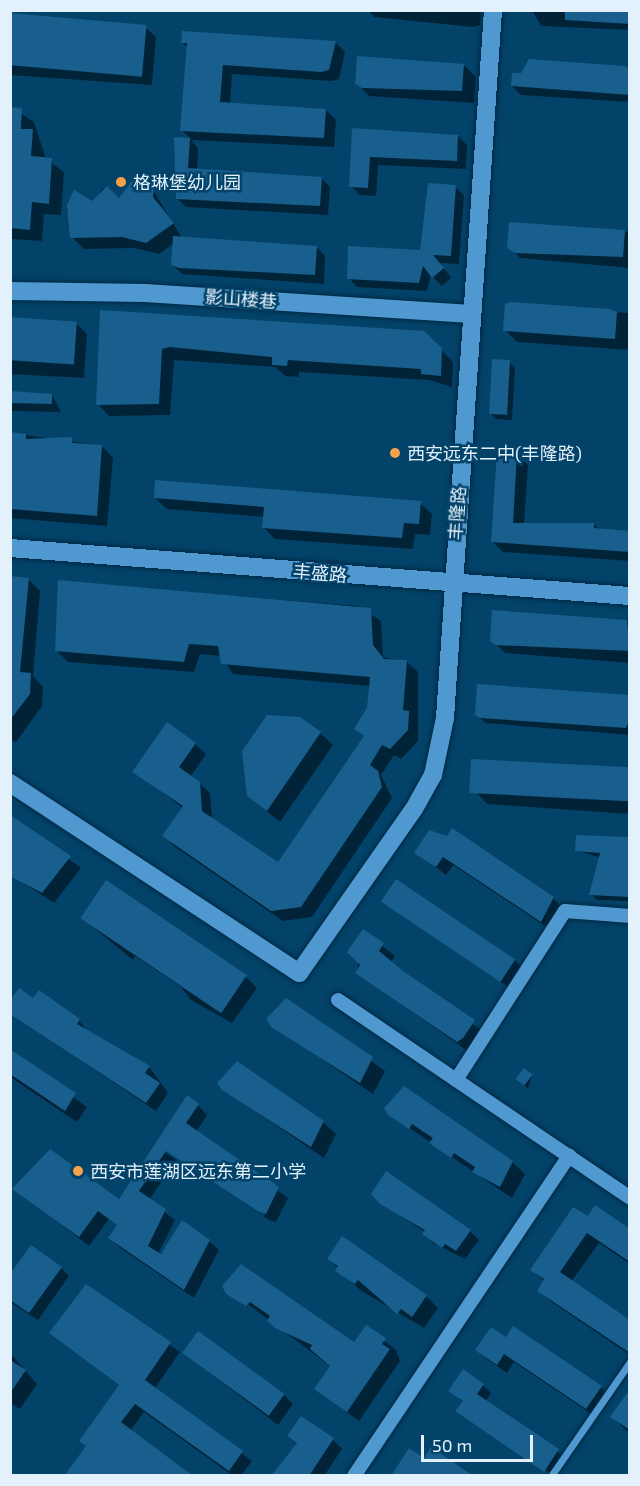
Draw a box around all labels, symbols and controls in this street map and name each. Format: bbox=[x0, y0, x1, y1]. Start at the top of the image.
place label: 格琳堡幼儿园 bbox=[133, 171, 241, 193]
marker: 格琳堡幼儿园 bbox=[114, 175, 128, 189]
street label: 影山楼巷 bbox=[204, 286, 278, 312]
place label: 西安远东二中(丰隆路) bbox=[407, 442, 582, 464]
marker: 西安远东二中(丰隆路) bbox=[388, 446, 402, 460]
street label: 丰隆路 bbox=[444, 485, 470, 541]
street label: 丰盛路 bbox=[292, 560, 348, 586]
place label: 西安市莲湖区远东第二小学 bbox=[90, 1160, 306, 1182]
marker: 西安市莲湖区远东第二小学 bbox=[71, 1164, 85, 1178]
scale bar bbox=[424, 1423, 536, 1461]
text: 50 m bbox=[432, 1434, 472, 1456]

